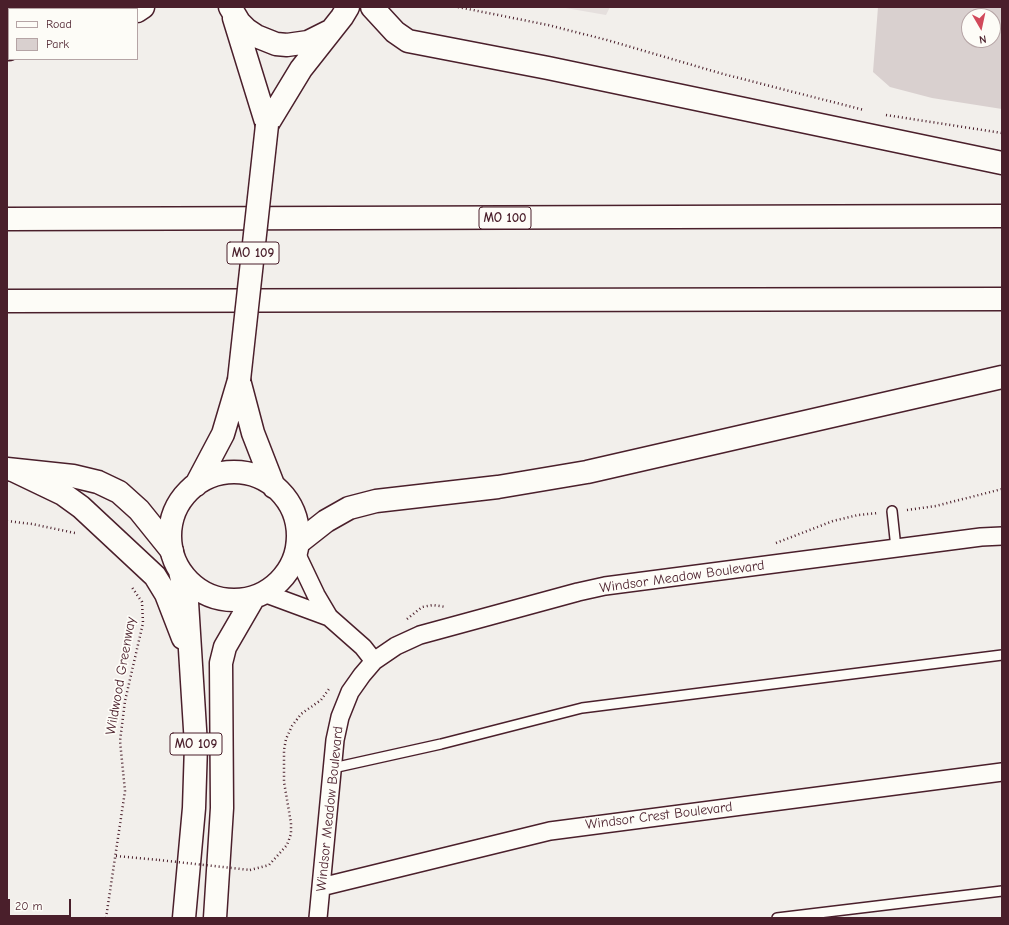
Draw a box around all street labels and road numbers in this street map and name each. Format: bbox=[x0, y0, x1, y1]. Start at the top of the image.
road number: MO 100 bbox=[479, 207, 531, 229]
road number: MO 109 bbox=[227, 242, 279, 264]
street label: Windsor Meadow Boulevard bbox=[598, 557, 766, 597]
street label: Wildwood Greenway bbox=[102, 616, 140, 736]
street label: Windsor Meadow Boulevard bbox=[313, 725, 347, 893]
road number: MO 109 bbox=[170, 733, 222, 755]
street label: Windsor Crest Boulevard bbox=[585, 799, 733, 833]

